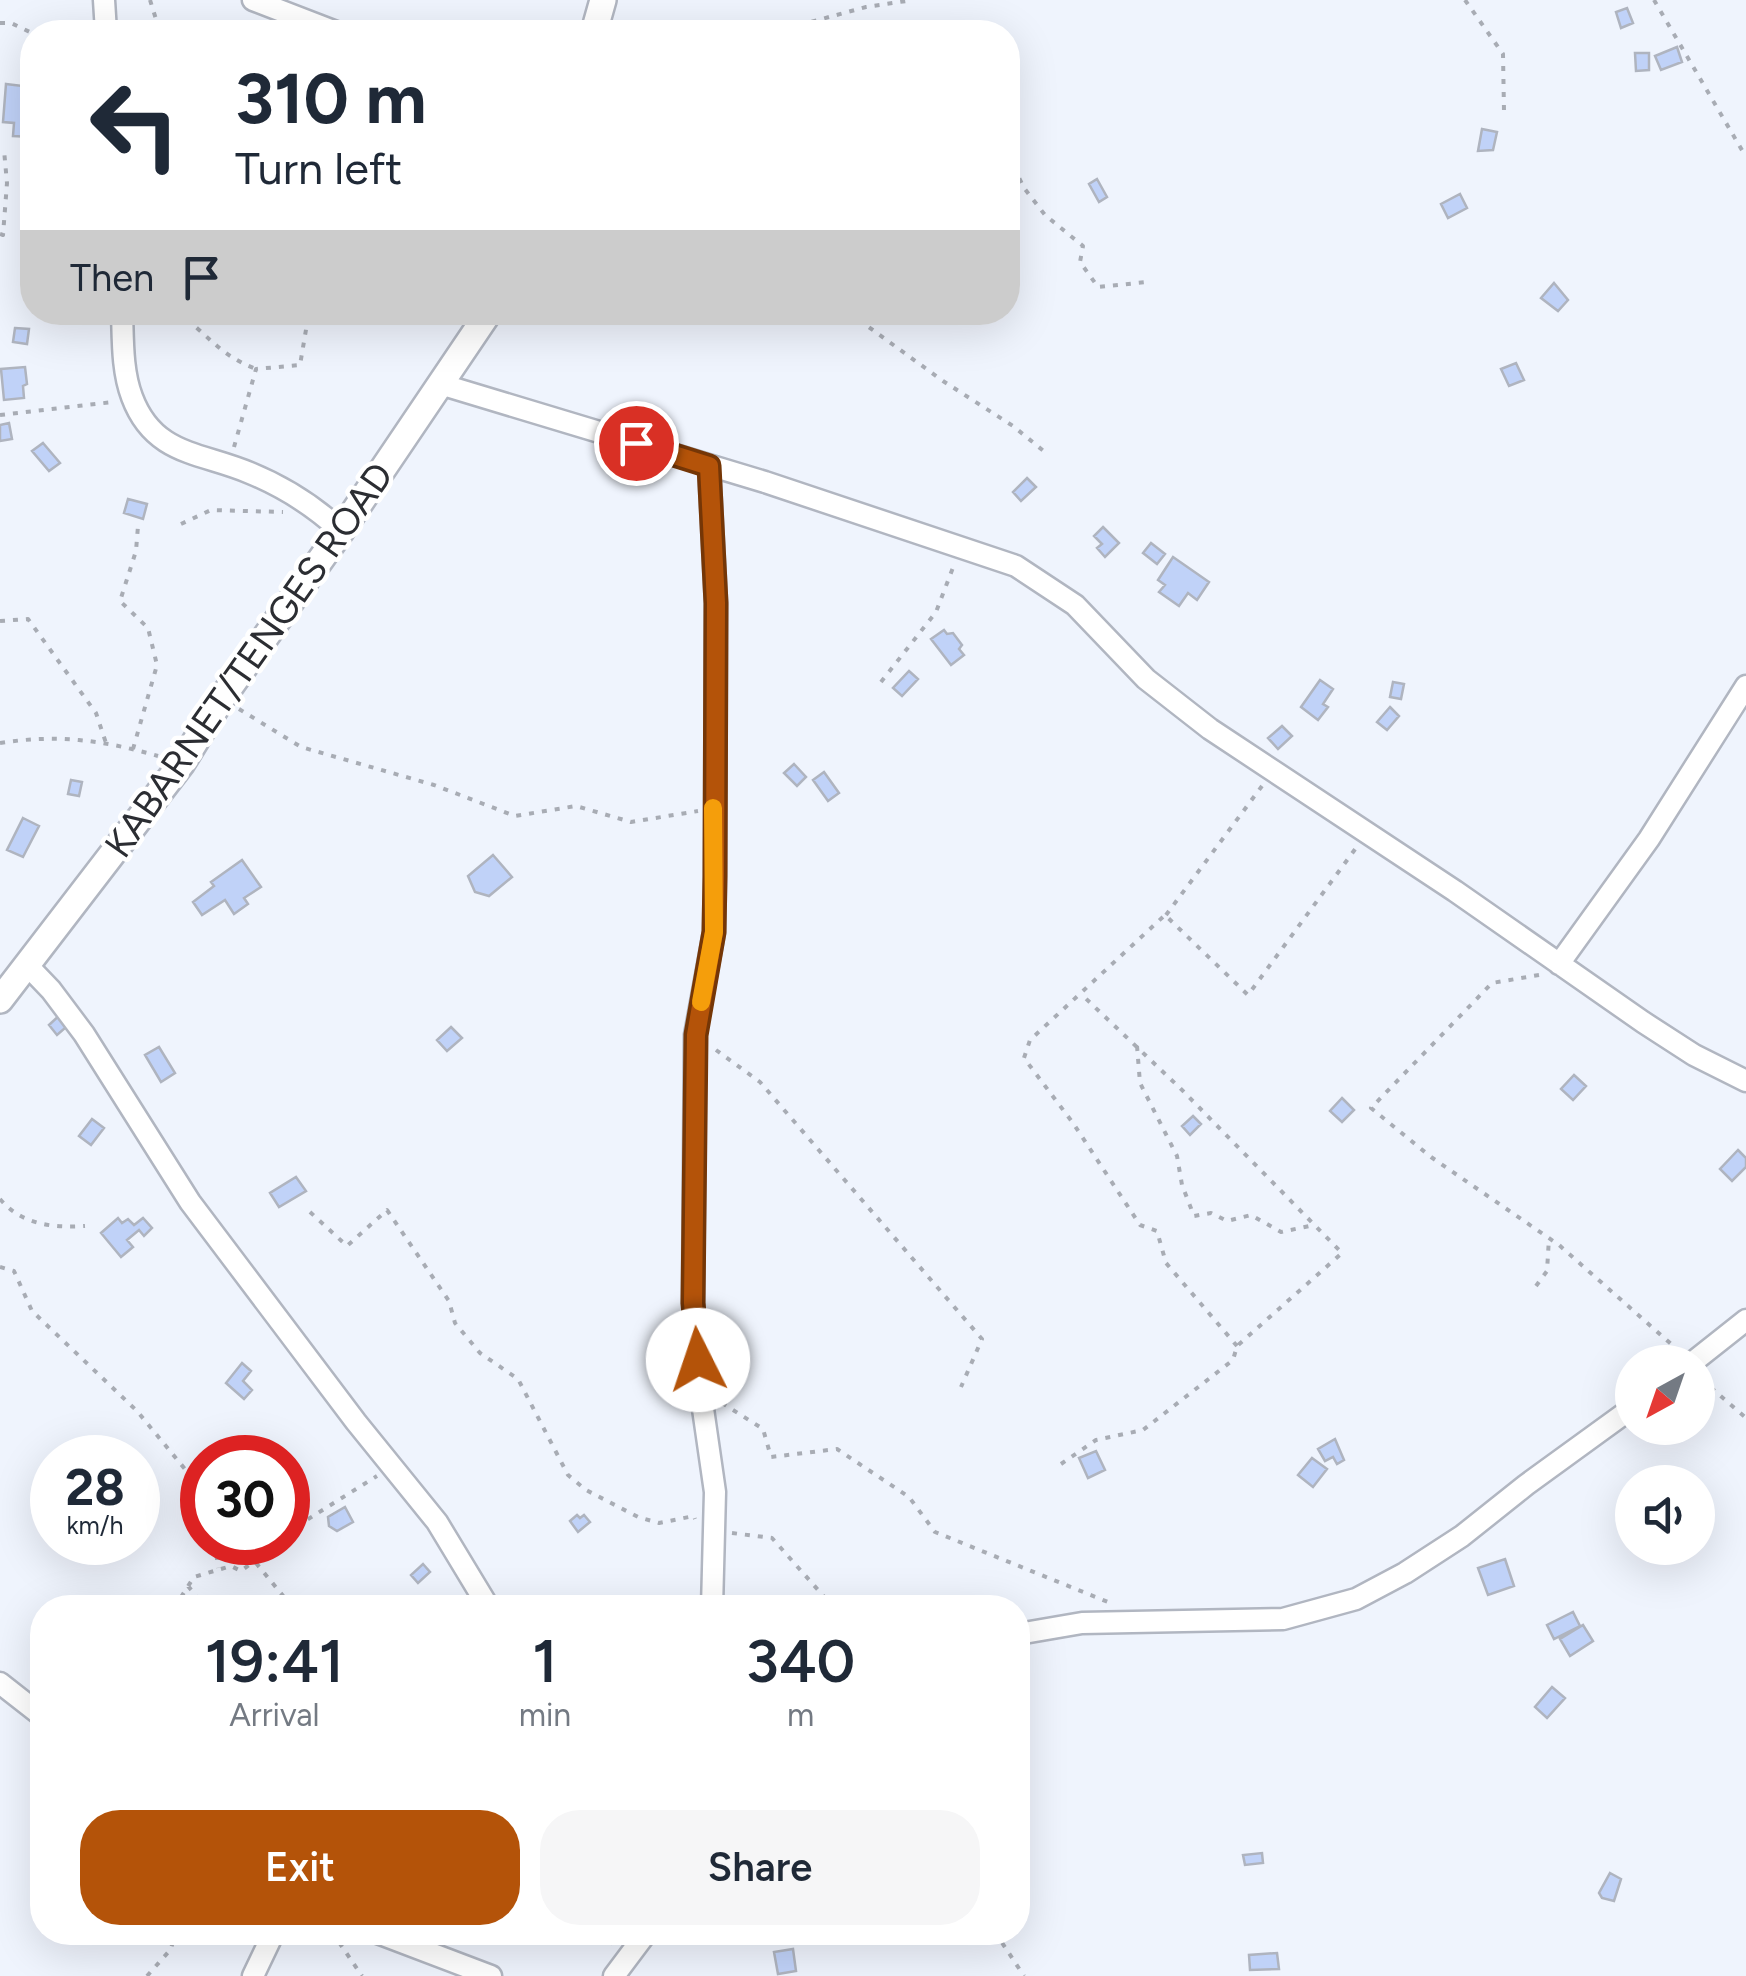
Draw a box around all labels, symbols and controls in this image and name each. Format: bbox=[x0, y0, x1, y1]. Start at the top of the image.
text: 310 m bbox=[235, 56, 427, 141]
icon: left bbox=[70, 60, 200, 190]
text: Turn left bbox=[235, 141, 402, 195]
icon: arrive bbox=[174, 250, 229, 305]
text: Then bbox=[70, 255, 154, 301]
pin bbox=[594, 401, 679, 486]
icon: arrive bbox=[609, 416, 664, 471]
street label: KABARNET/TENGES ROAD bbox=[95, 454, 403, 866]
position arrow bbox=[646, 1308, 750, 1412]
north arrow bbox=[1615, 1345, 1715, 1445]
map controls bbox=[1615, 1345, 1715, 1565]
speed limit sign: 30 bbox=[180, 1435, 310, 1565]
text: 28 bbox=[65, 1457, 125, 1518]
button: sound bbox=[1615, 1465, 1715, 1565]
text: km/h bbox=[66, 1510, 124, 1540]
text: 19:41 bbox=[205, 1625, 344, 1697]
text: 1 bbox=[532, 1625, 558, 1697]
text: 340 bbox=[746, 1625, 855, 1697]
text: Arrival bbox=[229, 1696, 320, 1734]
text: min bbox=[519, 1696, 571, 1734]
text: m bbox=[787, 1696, 814, 1734]
button: Exit bbox=[80, 1810, 520, 1925]
button: Share bbox=[540, 1810, 980, 1925]

